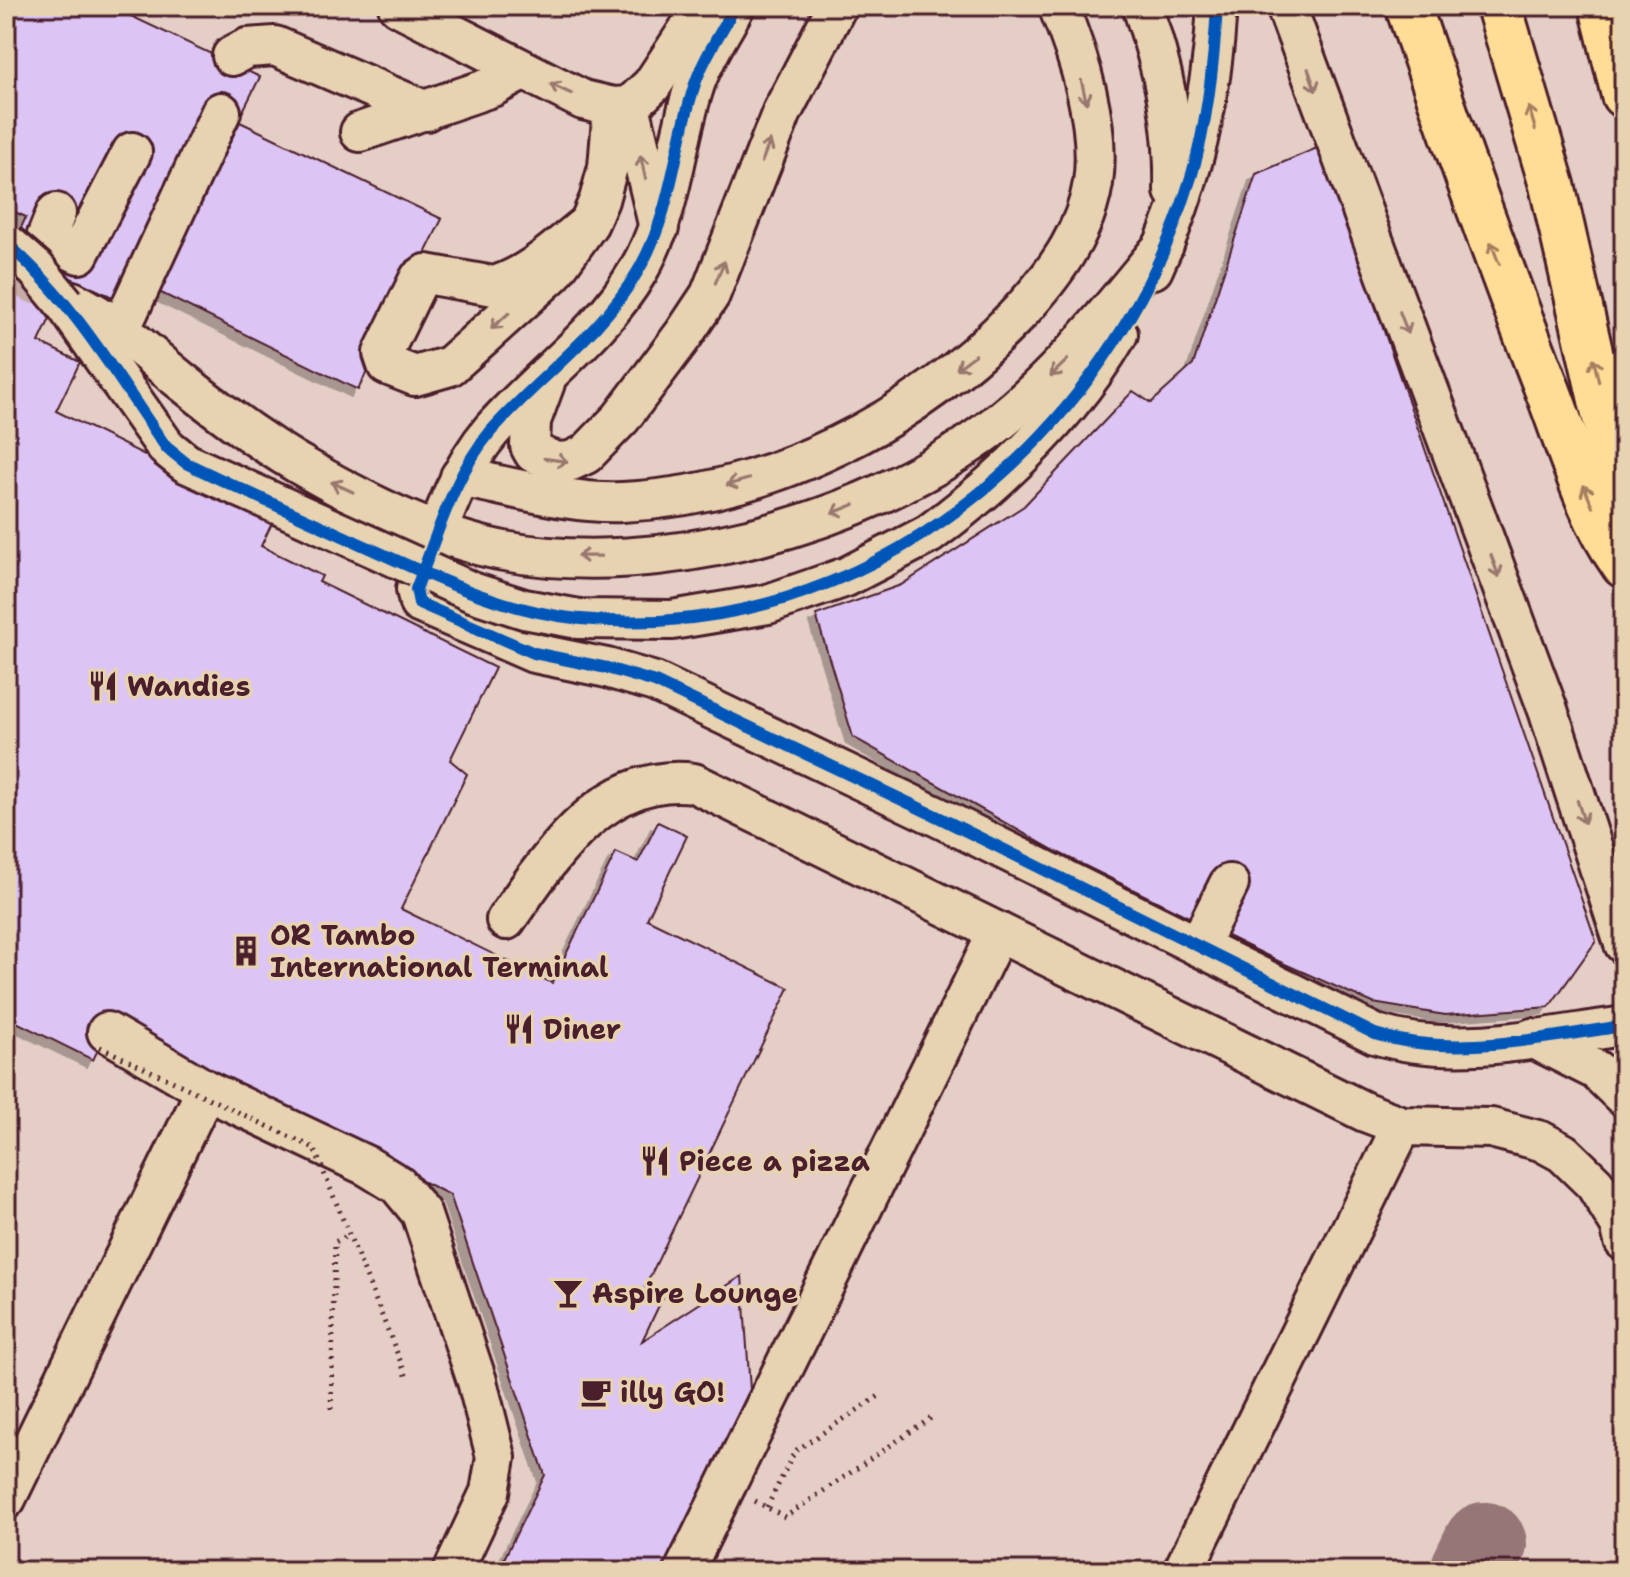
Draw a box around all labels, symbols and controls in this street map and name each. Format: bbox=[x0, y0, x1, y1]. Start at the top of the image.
one-way arrow bbox=[1306, 67, 1320, 91]
one-way arrow bbox=[1078, 79, 1093, 104]
one-way arrow bbox=[549, 81, 573, 96]
one-way arrow bbox=[1524, 105, 1539, 131]
one-way arrow bbox=[760, 139, 774, 164]
one-way arrow bbox=[635, 155, 650, 181]
one-way arrow bbox=[1487, 241, 1501, 266]
one-way arrow bbox=[714, 260, 729, 285]
one-way arrow bbox=[1398, 310, 1412, 335]
one-way arrow bbox=[490, 312, 510, 330]
one-way arrow bbox=[956, 353, 977, 370]
one-way arrow bbox=[1587, 357, 1602, 383]
one-way arrow bbox=[1049, 358, 1069, 377]
one-way arrow bbox=[542, 452, 569, 467]
one-way arrow bbox=[726, 475, 752, 490]
one-way arrow bbox=[330, 479, 354, 494]
one-way arrow bbox=[1580, 484, 1595, 509]
one-way arrow bbox=[831, 503, 856, 517]
one-way arrow bbox=[576, 548, 603, 564]
one-way arrow bbox=[1489, 553, 1503, 578]
place label: Wandies bbox=[127, 667, 250, 705]
restaurant icon: Wandies bbox=[86, 669, 120, 703]
one-way arrow bbox=[1574, 798, 1589, 824]
place label: OR Tambo International Terminal bbox=[270, 916, 609, 986]
building icon: OR Tambo International Terminal bbox=[229, 934, 263, 968]
place label: Diner bbox=[543, 1010, 621, 1048]
restaurant icon: Diner bbox=[502, 1012, 536, 1046]
place label: Piece a pizza bbox=[679, 1142, 870, 1180]
restaurant icon: Piece a pizza bbox=[638, 1144, 672, 1178]
place label: Aspire Lounge bbox=[592, 1274, 798, 1312]
bar icon: Aspire Lounge bbox=[551, 1276, 585, 1310]
place label: illy GO! bbox=[620, 1373, 725, 1411]
cafe icon: illy GO! bbox=[579, 1375, 613, 1409]

